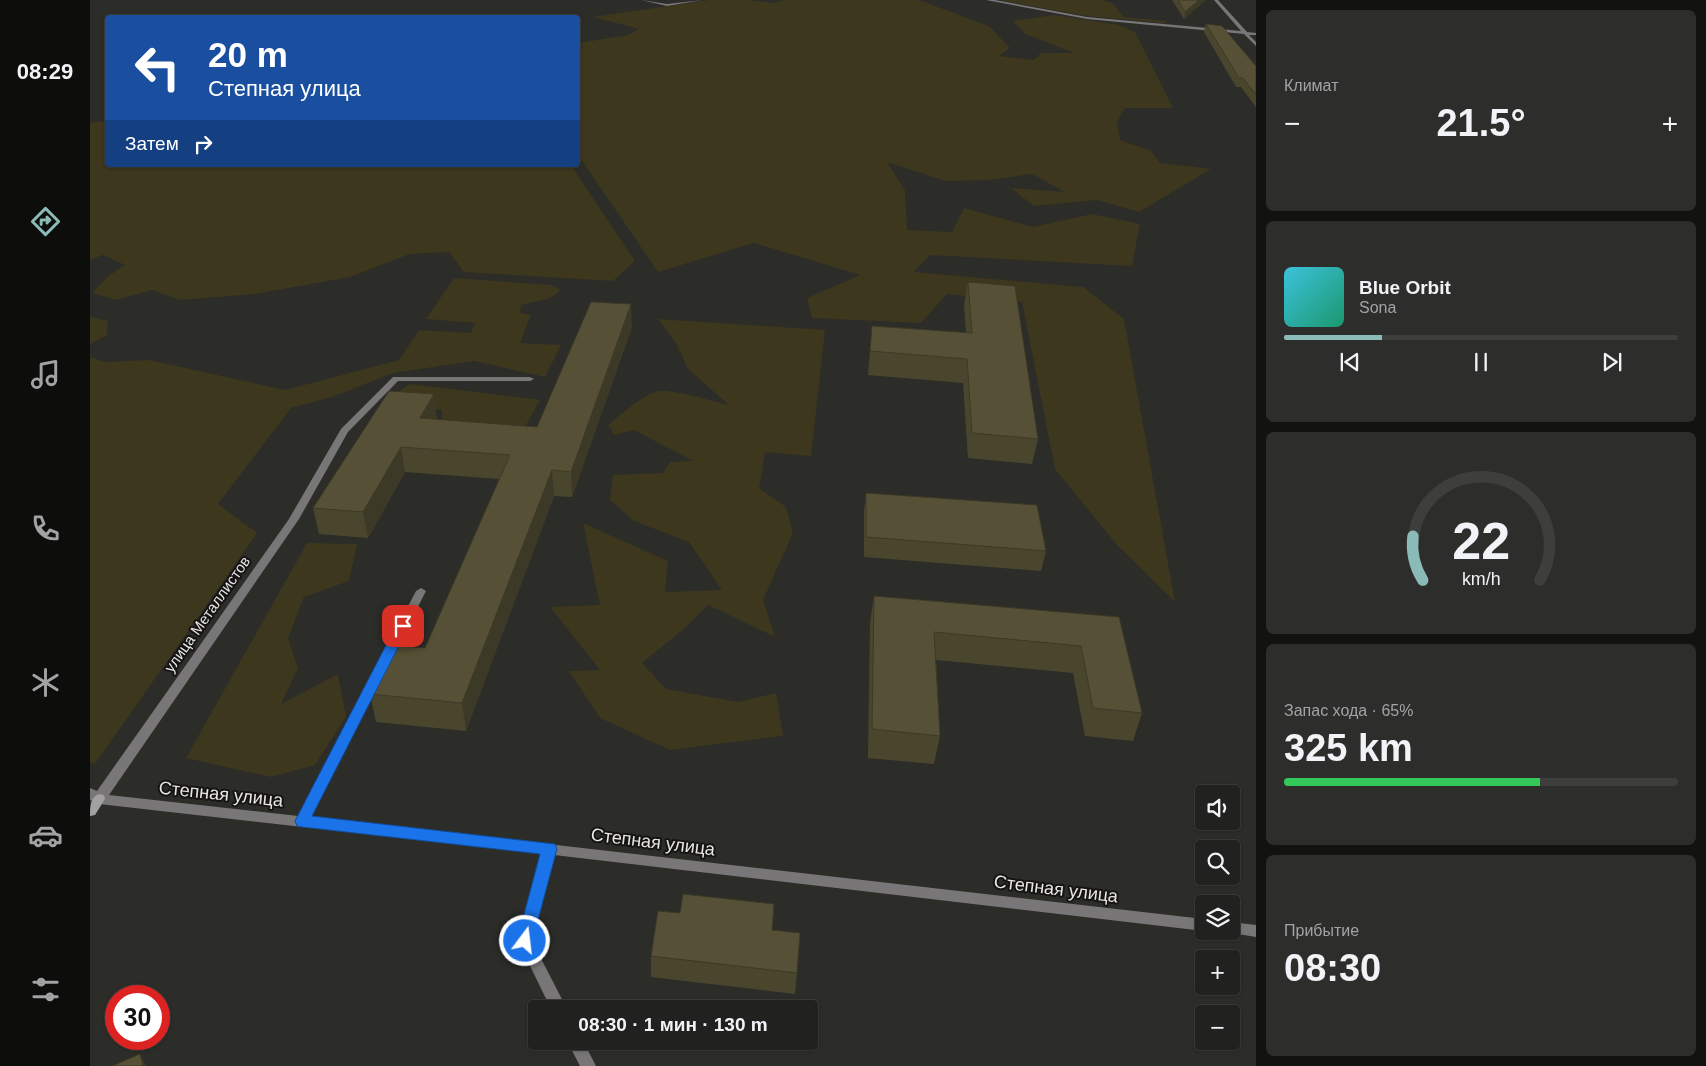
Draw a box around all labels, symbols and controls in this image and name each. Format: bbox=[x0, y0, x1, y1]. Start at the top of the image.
icon: left bbox=[125, 35, 190, 100]
text: 20 m bbox=[208, 35, 288, 74]
text: 08:29 bbox=[17, 59, 73, 84]
text: Степная улица bbox=[208, 76, 361, 101]
text: Климат bbox=[1284, 77, 1338, 94]
text: 21.5° bbox=[1436, 102, 1526, 144]
text: − bbox=[1284, 108, 1300, 139]
text: + bbox=[1662, 108, 1678, 139]
icon: right bbox=[189, 130, 217, 158]
text: Затем bbox=[125, 133, 179, 154]
icon: directions bbox=[28, 204, 63, 239]
text: Blue Orbit bbox=[1359, 277, 1451, 298]
text: Sona bbox=[1359, 299, 1396, 316]
icon: previous bbox=[1336, 348, 1364, 376]
icon: pause bbox=[1467, 348, 1495, 376]
icon: next bbox=[1598, 348, 1626, 376]
icon: music bbox=[28, 357, 63, 392]
icon: phone bbox=[28, 511, 63, 546]
text: 22 bbox=[1452, 512, 1510, 570]
street label: улица Металлистов bbox=[161, 553, 253, 675]
text: km/h bbox=[1462, 569, 1500, 589]
pin bbox=[382, 605, 424, 647]
icon: arrive bbox=[389, 612, 417, 640]
icon: climate bbox=[28, 665, 63, 700]
text: Запас хода · 65% bbox=[1284, 702, 1413, 719]
text: 325 km bbox=[1284, 727, 1413, 769]
street label: Степная улица bbox=[158, 778, 285, 811]
map controls bbox=[1195, 785, 1240, 1050]
button: sound bbox=[1195, 785, 1240, 830]
icon: car bbox=[28, 818, 63, 853]
street label: Степная улица bbox=[590, 824, 717, 860]
button: search bbox=[1195, 840, 1240, 885]
street label: Степная улица bbox=[993, 871, 1120, 907]
button: layers bbox=[1195, 895, 1240, 940]
position arrow bbox=[498, 914, 550, 966]
text: Прибытие bbox=[1284, 922, 1359, 939]
text: 08:30 bbox=[1284, 947, 1381, 989]
button: + bbox=[1195, 950, 1240, 995]
icon: filters bbox=[28, 972, 63, 1007]
speed limit sign: 30 bbox=[105, 985, 170, 1050]
button: − bbox=[1195, 1005, 1240, 1050]
text: 08:30 · 1 мин · 130 m bbox=[578, 1014, 768, 1035]

